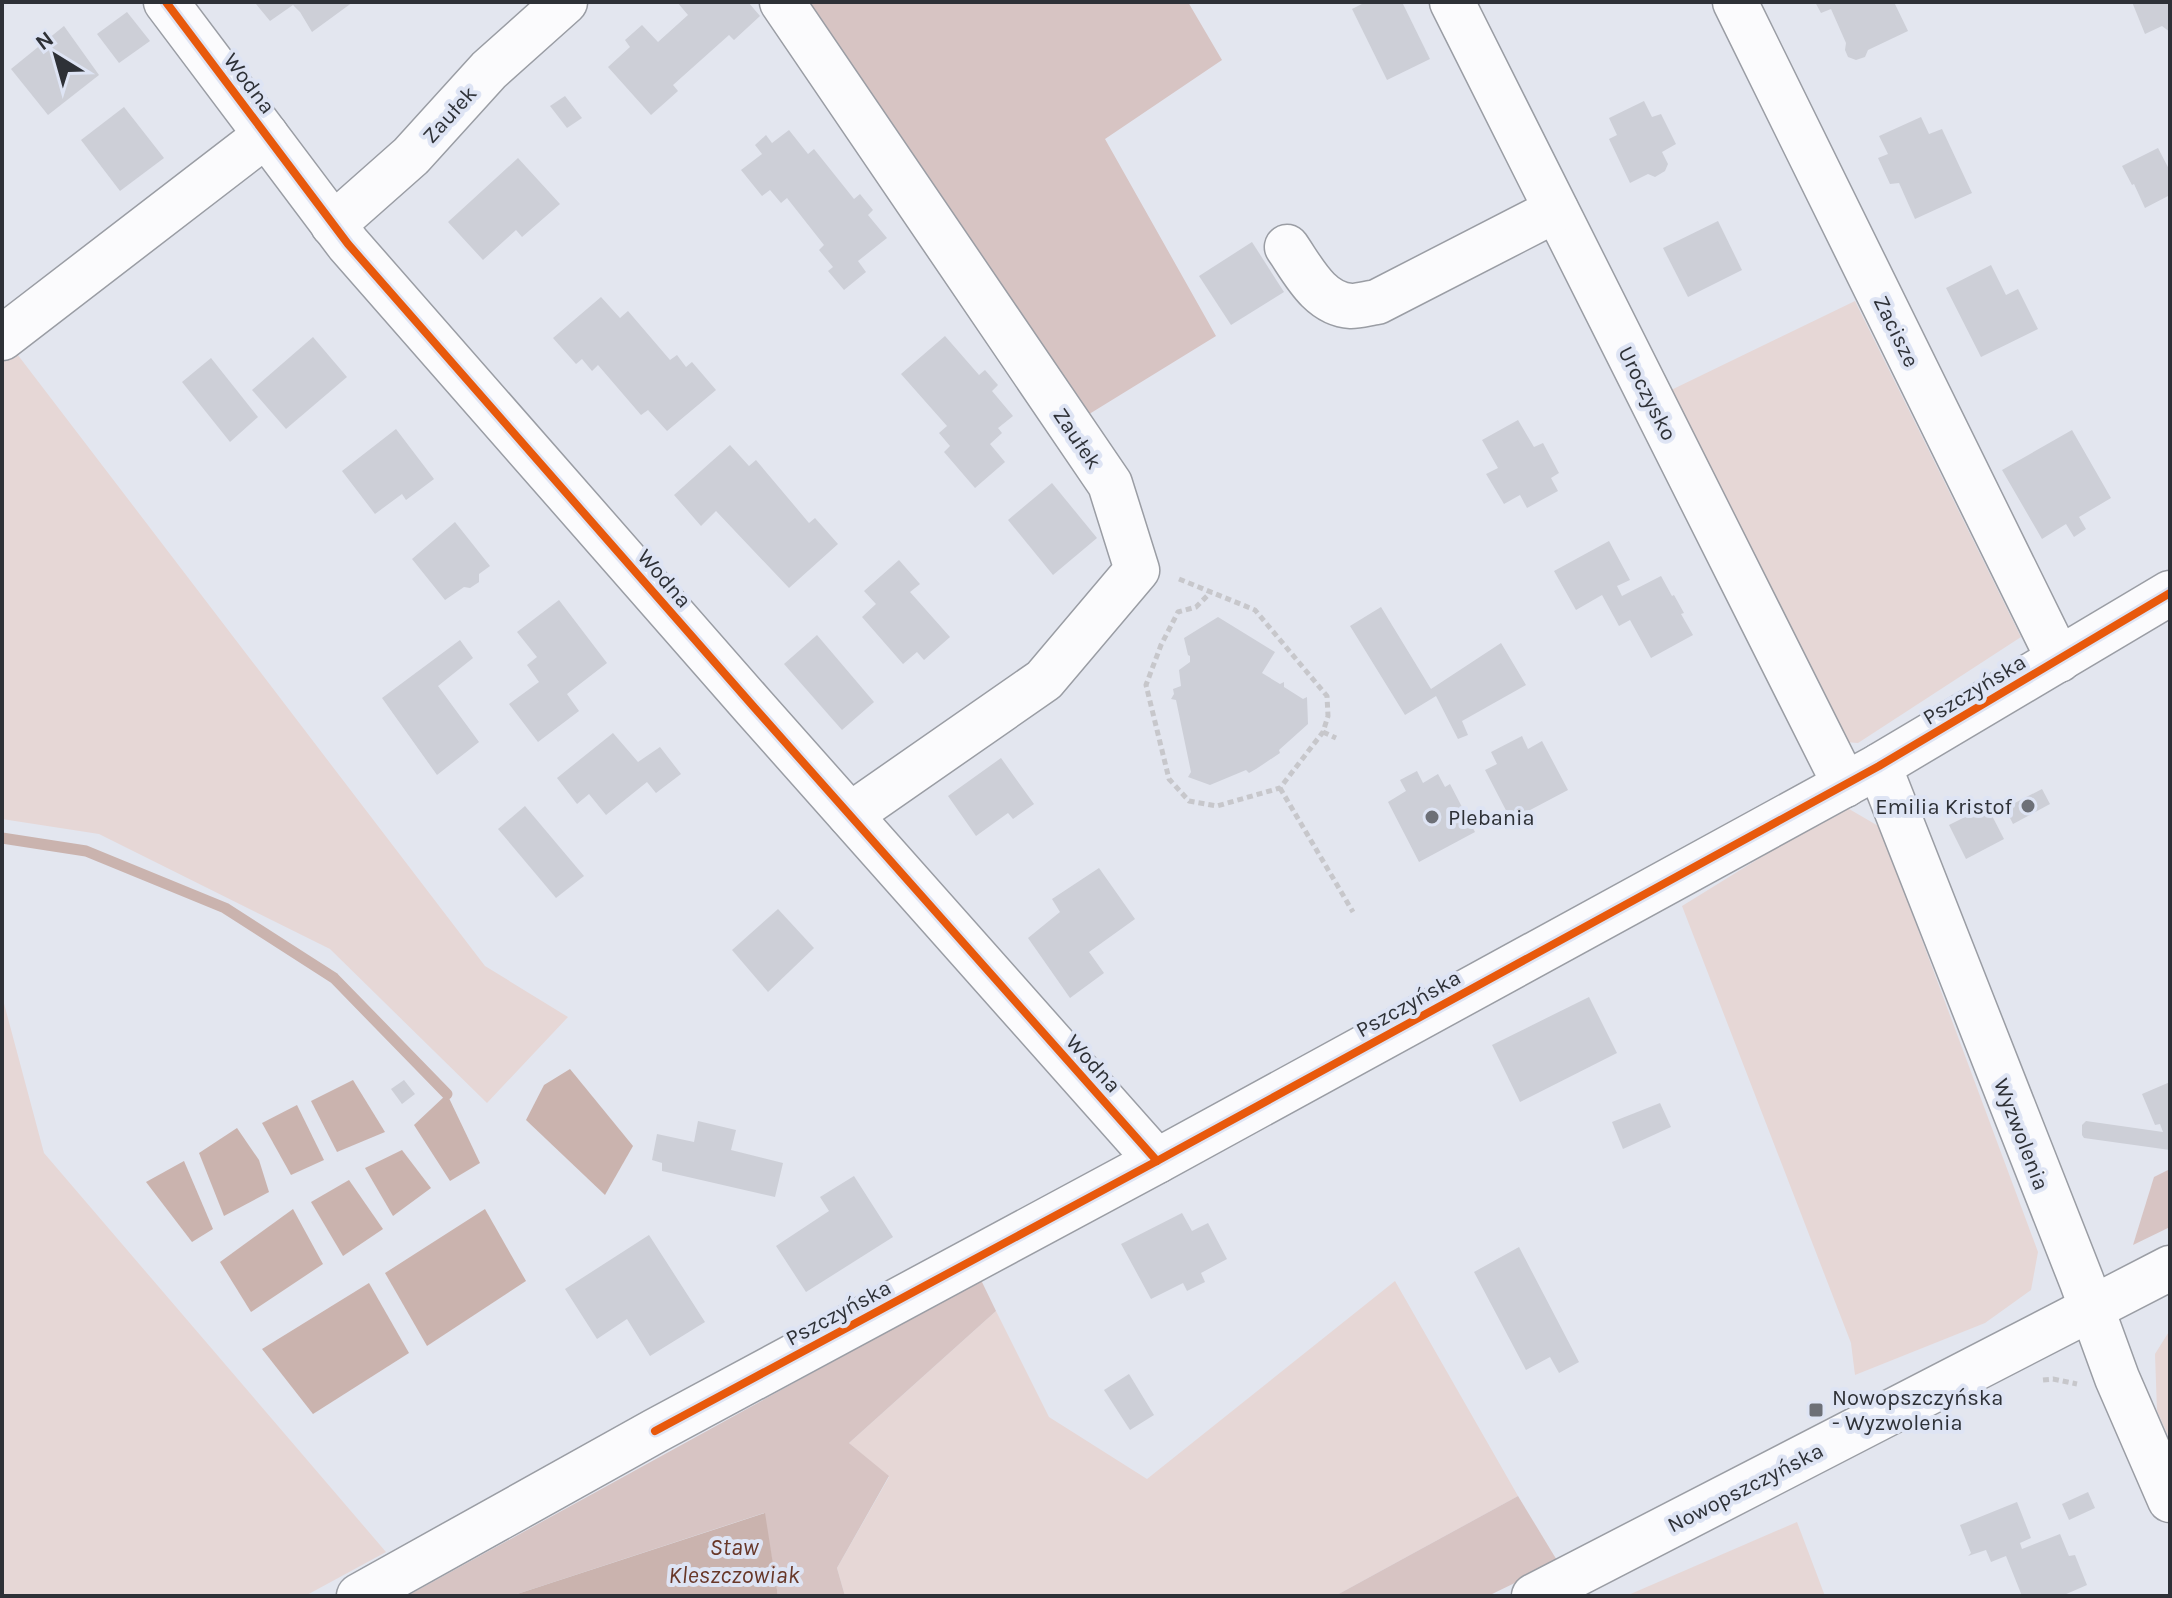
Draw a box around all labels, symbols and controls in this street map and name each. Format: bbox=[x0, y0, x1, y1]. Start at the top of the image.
north arrow bbox=[16, 16, 96, 96]
text: N bbox=[30, 26, 59, 56]
street label: Wodna bbox=[218, 48, 280, 119]
street label: Zaułek bbox=[417, 81, 482, 149]
street label: Zacisze bbox=[1868, 291, 1925, 371]
street label: Uroczysko bbox=[1612, 342, 1682, 445]
street label: Zaułek bbox=[1047, 403, 1107, 474]
street label: Wodna bbox=[632, 544, 697, 613]
street label: Pszczyńska bbox=[1918, 649, 2031, 731]
place label: Emilia Kristof bbox=[1875, 794, 2012, 820]
marker: Emilia Kristof bbox=[2019, 797, 2037, 815]
place label: Plebania bbox=[1448, 805, 1535, 831]
marker: Plebania bbox=[1423, 808, 1441, 826]
street label: Pszczyńska bbox=[1352, 964, 1465, 1043]
street label: Wodna bbox=[1060, 1029, 1126, 1098]
street label: Wyzwolenia bbox=[1988, 1075, 2054, 1194]
street label: Pszczyńska bbox=[781, 1274, 896, 1351]
place label: Nowopszczyńska - Wyzwolenia bbox=[1832, 1385, 2003, 1436]
marker: Nowopszczyńska - Wyzwolenia bbox=[1807, 1401, 1825, 1419]
street label: Nowopszczyńska bbox=[1663, 1437, 1828, 1538]
water label: Staw Kleszczowiak bbox=[668, 1533, 801, 1589]

